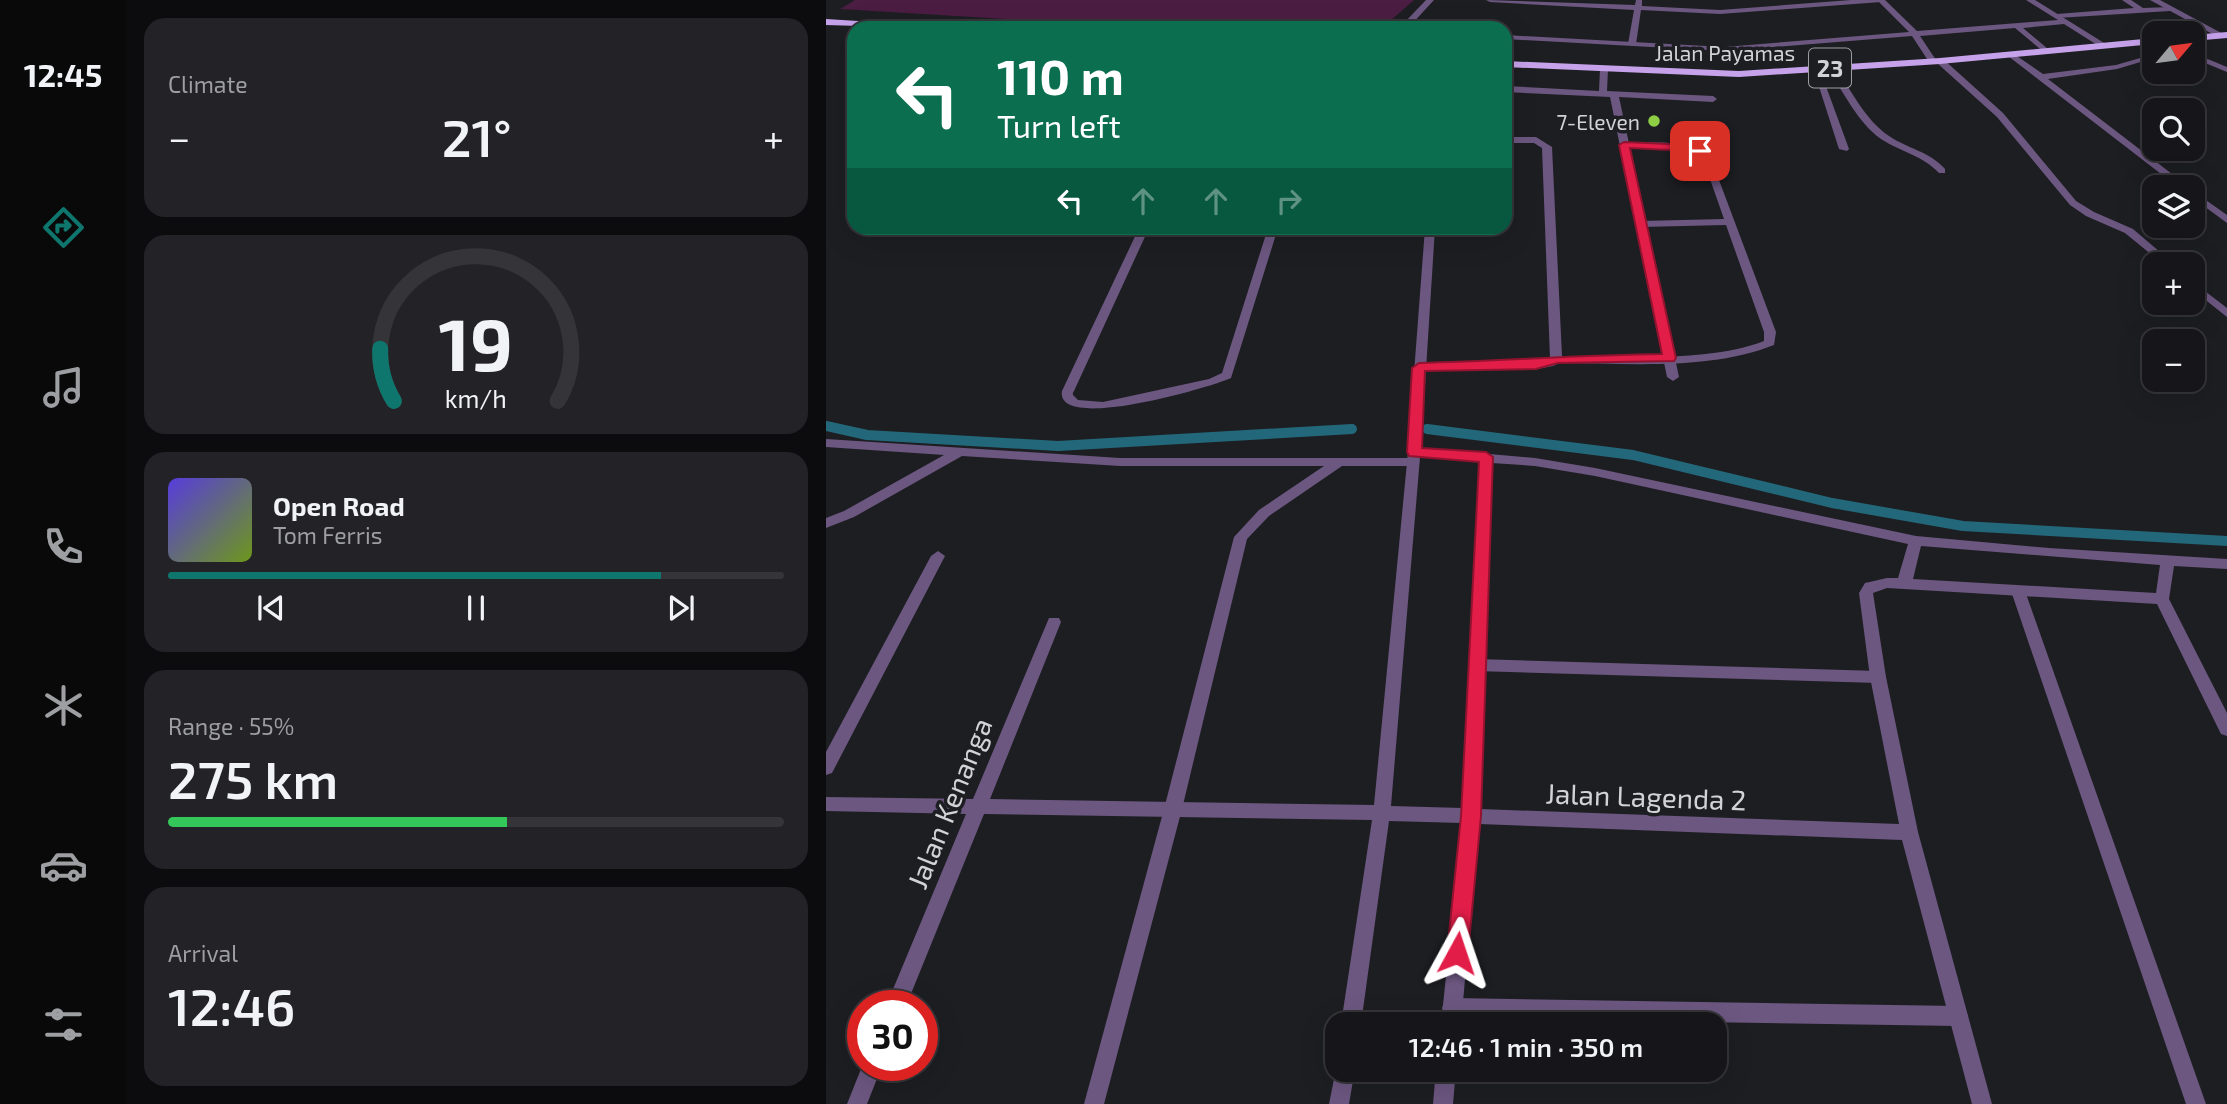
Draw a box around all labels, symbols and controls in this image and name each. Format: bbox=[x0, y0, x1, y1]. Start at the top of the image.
north arrow bbox=[2142, 21, 2205, 84]
map controls bbox=[2142, 21, 2205, 392]
street label: Jalan Payamas bbox=[1655, 40, 1795, 65]
text: 110 m bbox=[997, 46, 1124, 105]
road number: 23 bbox=[1809, 48, 1851, 88]
icon: left bbox=[882, 49, 973, 140]
text: 12:45 bbox=[24, 55, 102, 93]
text: Climate bbox=[168, 70, 248, 98]
button: search bbox=[2142, 98, 2205, 161]
text: 21° bbox=[442, 105, 512, 167]
text: Turn left bbox=[997, 106, 1121, 144]
place label: 7-Eleven bbox=[1557, 109, 1640, 134]
marker: 7-Eleven bbox=[1646, 113, 1662, 129]
text: − bbox=[168, 114, 190, 160]
text: + bbox=[763, 114, 784, 160]
pin bbox=[1670, 121, 1730, 181]
icon: arrive bbox=[1681, 132, 1719, 170]
button: layers bbox=[2142, 175, 2205, 238]
icon: left bbox=[1051, 182, 1089, 220]
icon: ahead bbox=[1124, 182, 1162, 220]
icon: ahead bbox=[1197, 182, 1235, 220]
icon: right bbox=[1270, 182, 1308, 220]
icon: directions bbox=[39, 203, 88, 252]
button: + bbox=[2142, 252, 2205, 315]
text: 19 bbox=[439, 298, 513, 386]
button: − bbox=[2142, 329, 2205, 392]
icon: music bbox=[39, 363, 88, 412]
text: km/h bbox=[445, 383, 507, 413]
text: Open Road bbox=[273, 490, 405, 521]
text: Tom Ferris bbox=[273, 521, 382, 549]
icon: phone bbox=[39, 522, 88, 571]
icon: previous bbox=[252, 589, 290, 627]
icon: pause bbox=[457, 589, 495, 627]
icon: next bbox=[662, 589, 700, 627]
icon: climate bbox=[39, 681, 88, 730]
text: Range · 55% bbox=[168, 712, 294, 740]
street label: Jalan Kenanga bbox=[899, 713, 999, 893]
text: 275 km bbox=[168, 747, 338, 809]
street label: Jalan Lagenda 2 bbox=[1545, 776, 1747, 816]
icon: car bbox=[39, 841, 88, 890]
position arrow bbox=[1420, 916, 1494, 990]
text: Arrival bbox=[168, 939, 238, 967]
text: 12:46 bbox=[168, 974, 295, 1036]
speed limit sign: 30 bbox=[847, 990, 938, 1081]
icon: filters bbox=[39, 1000, 88, 1049]
text: 12:46 · 1 min · 350 m bbox=[1409, 1031, 1643, 1062]

